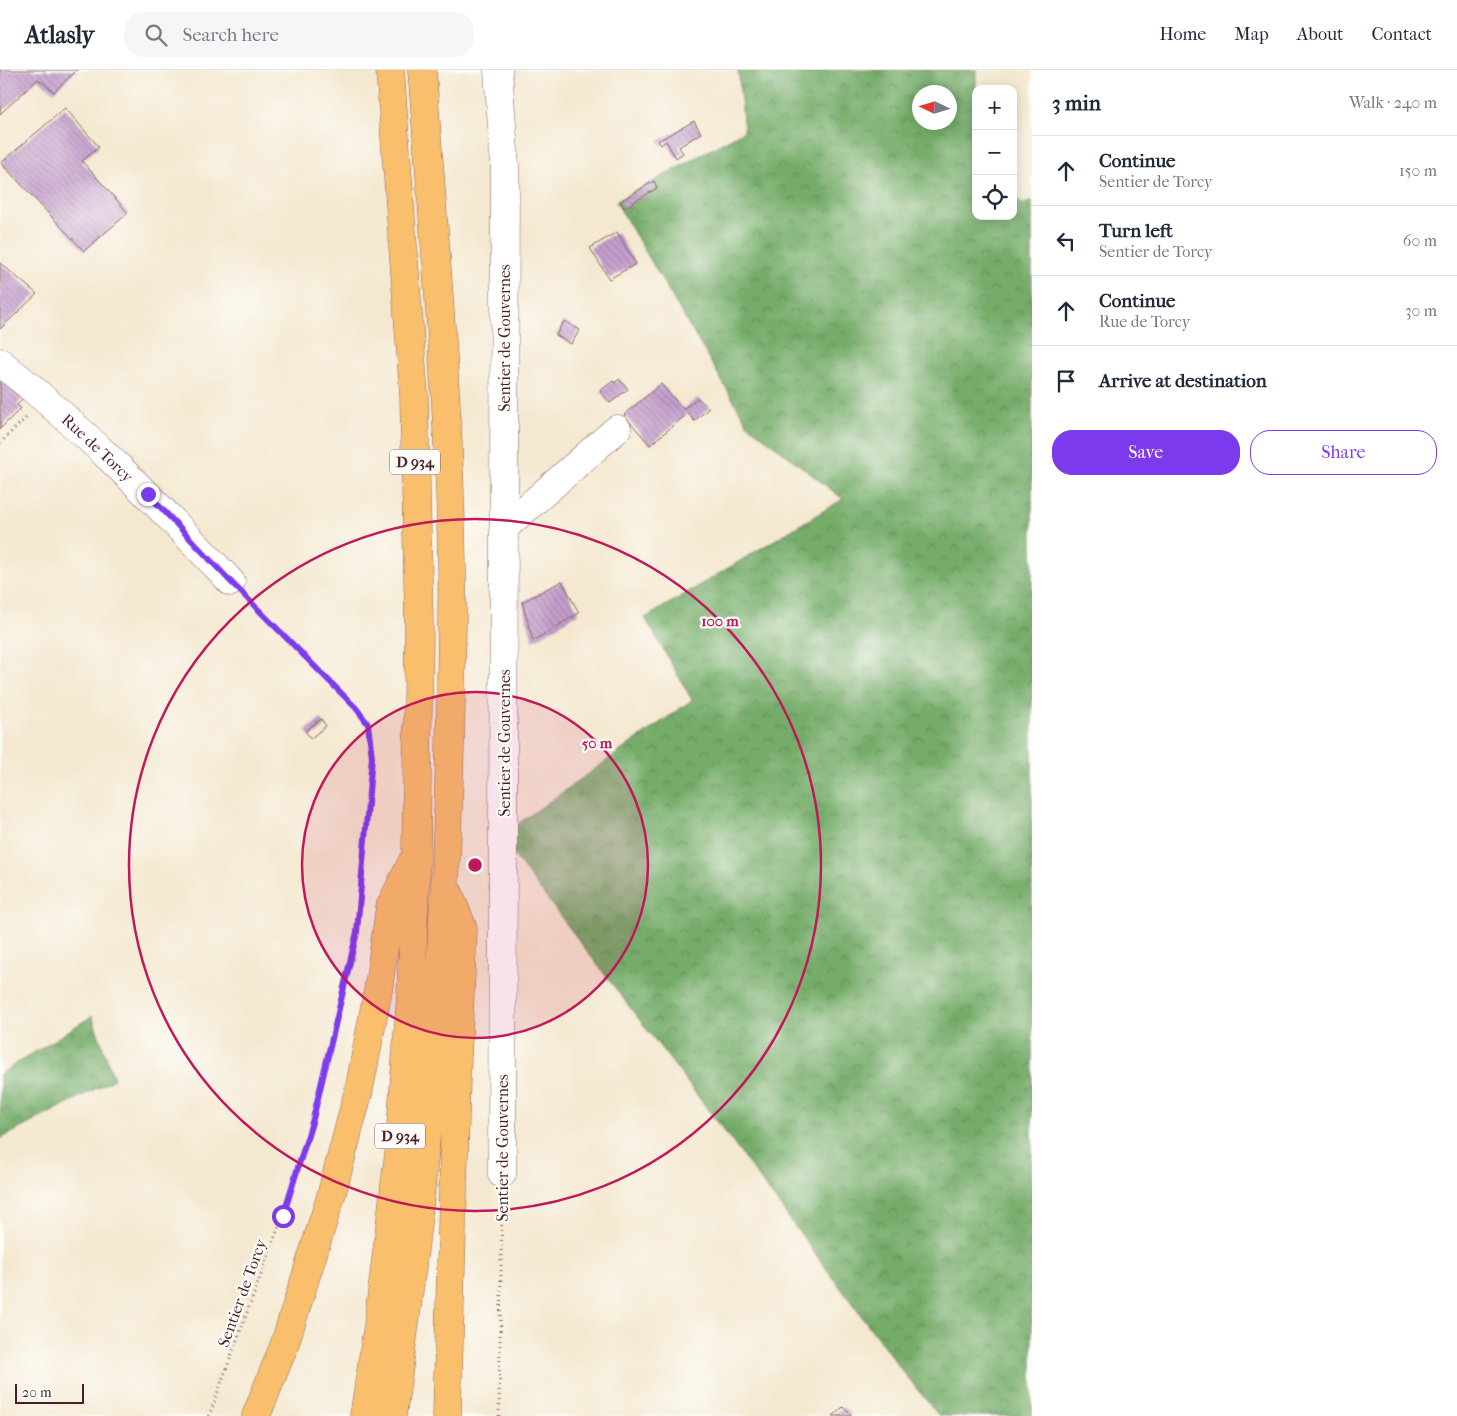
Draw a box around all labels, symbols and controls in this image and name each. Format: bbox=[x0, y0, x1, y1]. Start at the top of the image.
search box bbox=[124, 12, 474, 57]
text: Atlasly bbox=[25, 21, 94, 49]
icon: search bbox=[142, 21, 170, 49]
text: Search here bbox=[182, 24, 279, 46]
text: Home bbox=[1159, 24, 1206, 45]
text: Map bbox=[1234, 24, 1269, 45]
text: About bbox=[1297, 24, 1343, 45]
text: Contact bbox=[1371, 24, 1432, 45]
north arrow bbox=[912, 85, 957, 130]
map controls bbox=[972, 85, 1017, 220]
button: + bbox=[972, 85, 1017, 130]
text: 3 min bbox=[1052, 91, 1101, 115]
text: Walk · 240 m bbox=[1349, 93, 1437, 112]
button: − bbox=[972, 130, 1017, 175]
text: Continue bbox=[1099, 150, 1175, 172]
icon: ahead bbox=[1052, 157, 1080, 185]
text: 150 m bbox=[1399, 161, 1437, 180]
text: Sentier de Torcy bbox=[1099, 172, 1212, 191]
button: locate bbox=[972, 175, 1017, 220]
text: Turn left bbox=[1099, 220, 1173, 242]
icon: left bbox=[1052, 227, 1080, 255]
text: 60 m bbox=[1403, 231, 1437, 250]
text: Sentier de Torcy bbox=[1099, 242, 1212, 261]
street label: Sentier de Gouvernes bbox=[495, 264, 514, 412]
text: Continue bbox=[1099, 290, 1175, 312]
icon: ahead bbox=[1052, 297, 1080, 325]
text: 30 m bbox=[1405, 301, 1437, 320]
text: Rue de Torcy bbox=[1099, 312, 1190, 331]
icon: arrive bbox=[1052, 367, 1080, 395]
text: Arrive at destination bbox=[1099, 370, 1267, 392]
street label: Rue de Torcy bbox=[58, 409, 138, 486]
button: Save bbox=[1052, 430, 1240, 475]
button: Share bbox=[1250, 430, 1437, 475]
road number: D 934 bbox=[390, 450, 440, 474]
route end bbox=[137, 483, 160, 506]
text: 100 m bbox=[701, 612, 739, 630]
street label: Sentier de Gouvernes bbox=[495, 669, 514, 817]
text: 50 m bbox=[582, 734, 613, 752]
centre of rings bbox=[466, 856, 484, 874]
street label: Sentier de Gouvernes bbox=[493, 1074, 512, 1222]
road number: D 934 bbox=[375, 1124, 425, 1148]
route start bbox=[272, 1205, 295, 1228]
street label: Sentier de Torcy bbox=[214, 1236, 270, 1350]
scale bar bbox=[15, 1381, 84, 1404]
text: 20 m bbox=[22, 1384, 52, 1401]

